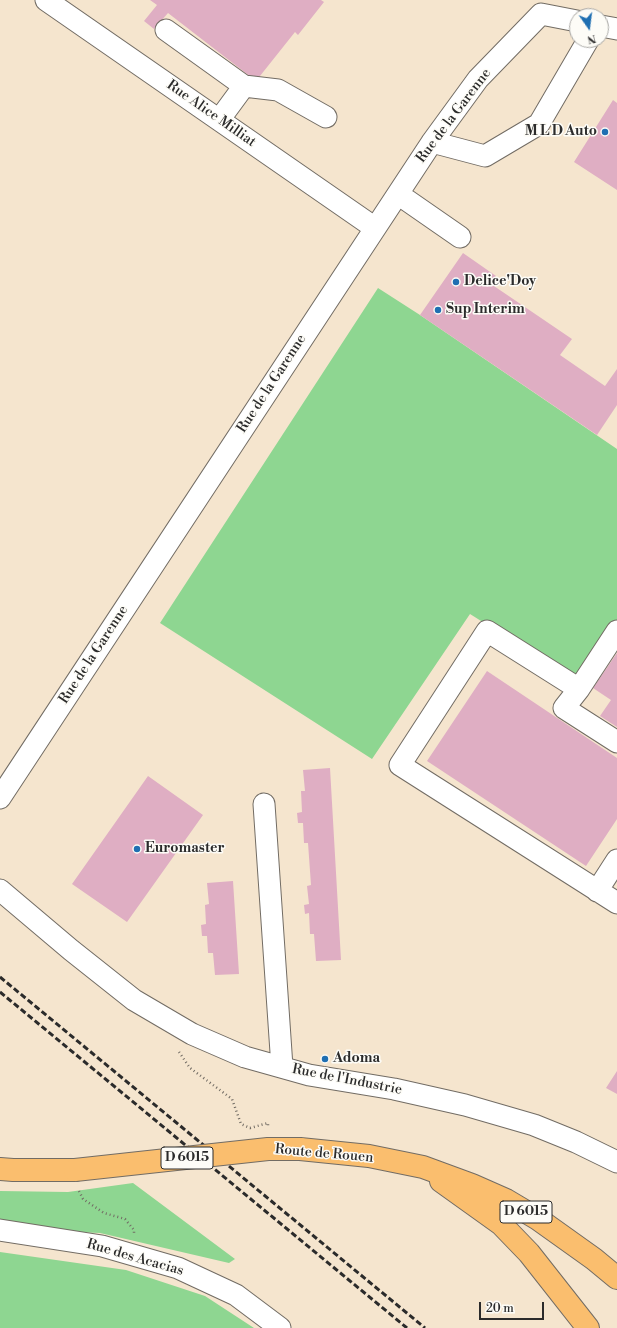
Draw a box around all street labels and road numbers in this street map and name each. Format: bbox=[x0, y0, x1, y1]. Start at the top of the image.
street label: Rue de la Garenne bbox=[413, 66, 495, 166]
street label: Rue Alice Milliat bbox=[163, 77, 259, 151]
street label: Rue de la Garenne bbox=[234, 332, 310, 436]
street label: Rue de la Garenne bbox=[56, 603, 132, 707]
street label: Rue de l'Industrie bbox=[291, 1061, 403, 1099]
street label: Route de Rouen bbox=[274, 1141, 374, 1167]
road number: D 6015 bbox=[161, 1147, 213, 1169]
road number: D 6015 bbox=[500, 1201, 552, 1223]
street label: Rue des Acacias bbox=[85, 1236, 185, 1280]

